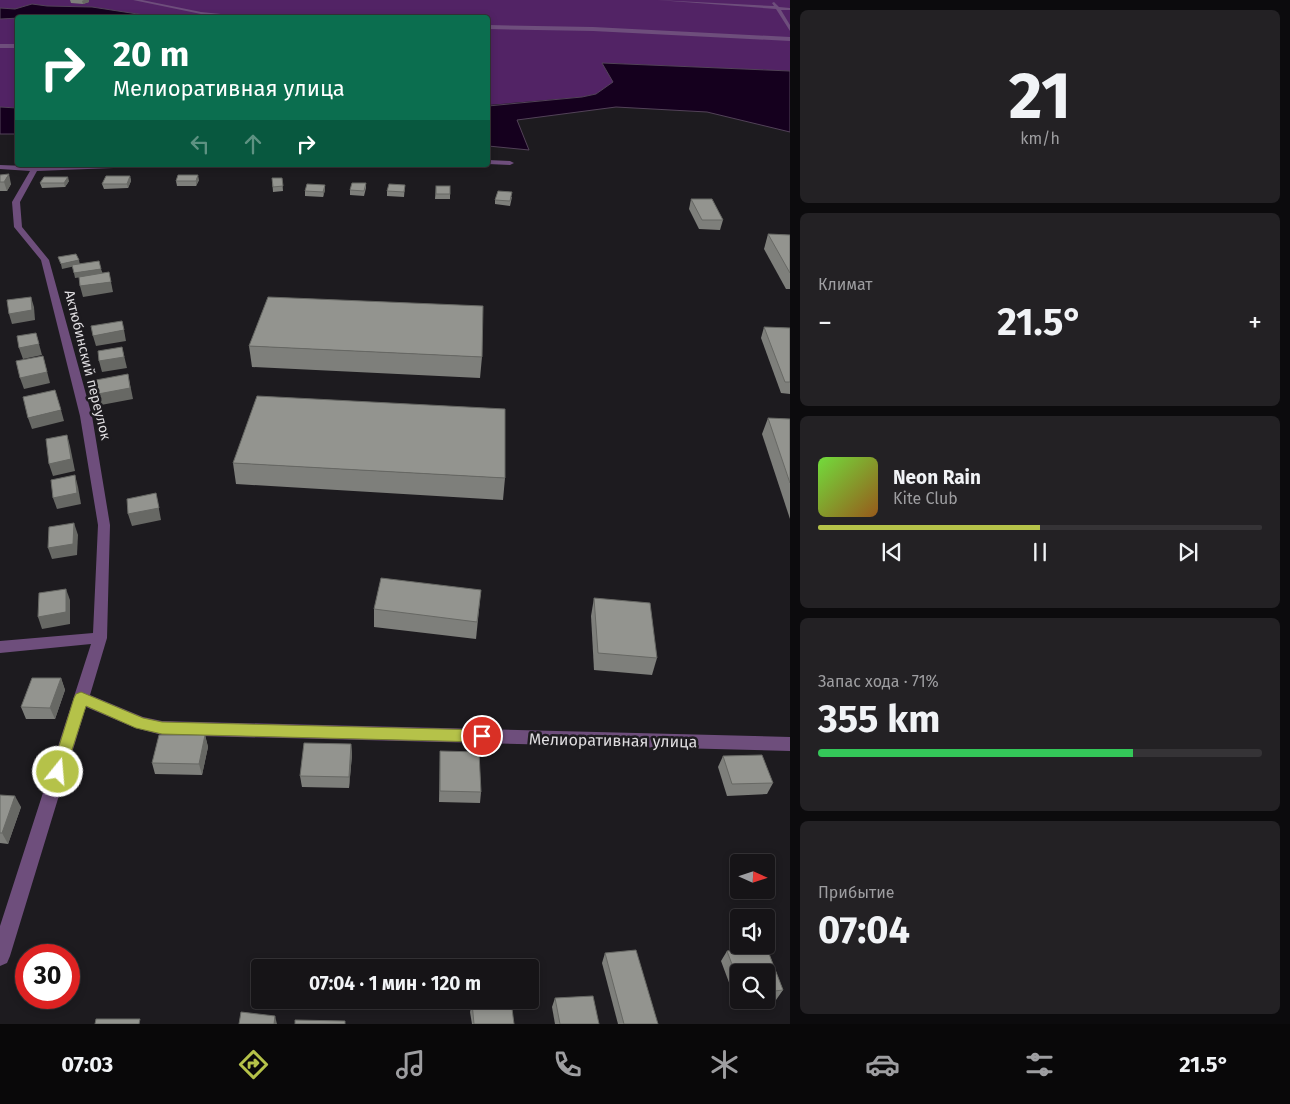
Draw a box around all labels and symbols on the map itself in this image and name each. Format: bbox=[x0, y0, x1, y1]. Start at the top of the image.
street label: Актюбинский переулок bbox=[61, 288, 115, 443]
pin bbox=[461, 715, 503, 757]
street label: Мелиоративная улица bbox=[529, 730, 697, 751]
position arrow bbox=[31, 745, 83, 797]
north arrow bbox=[730, 854, 775, 899]
speed limit sign: 30 bbox=[15, 944, 80, 1009]

